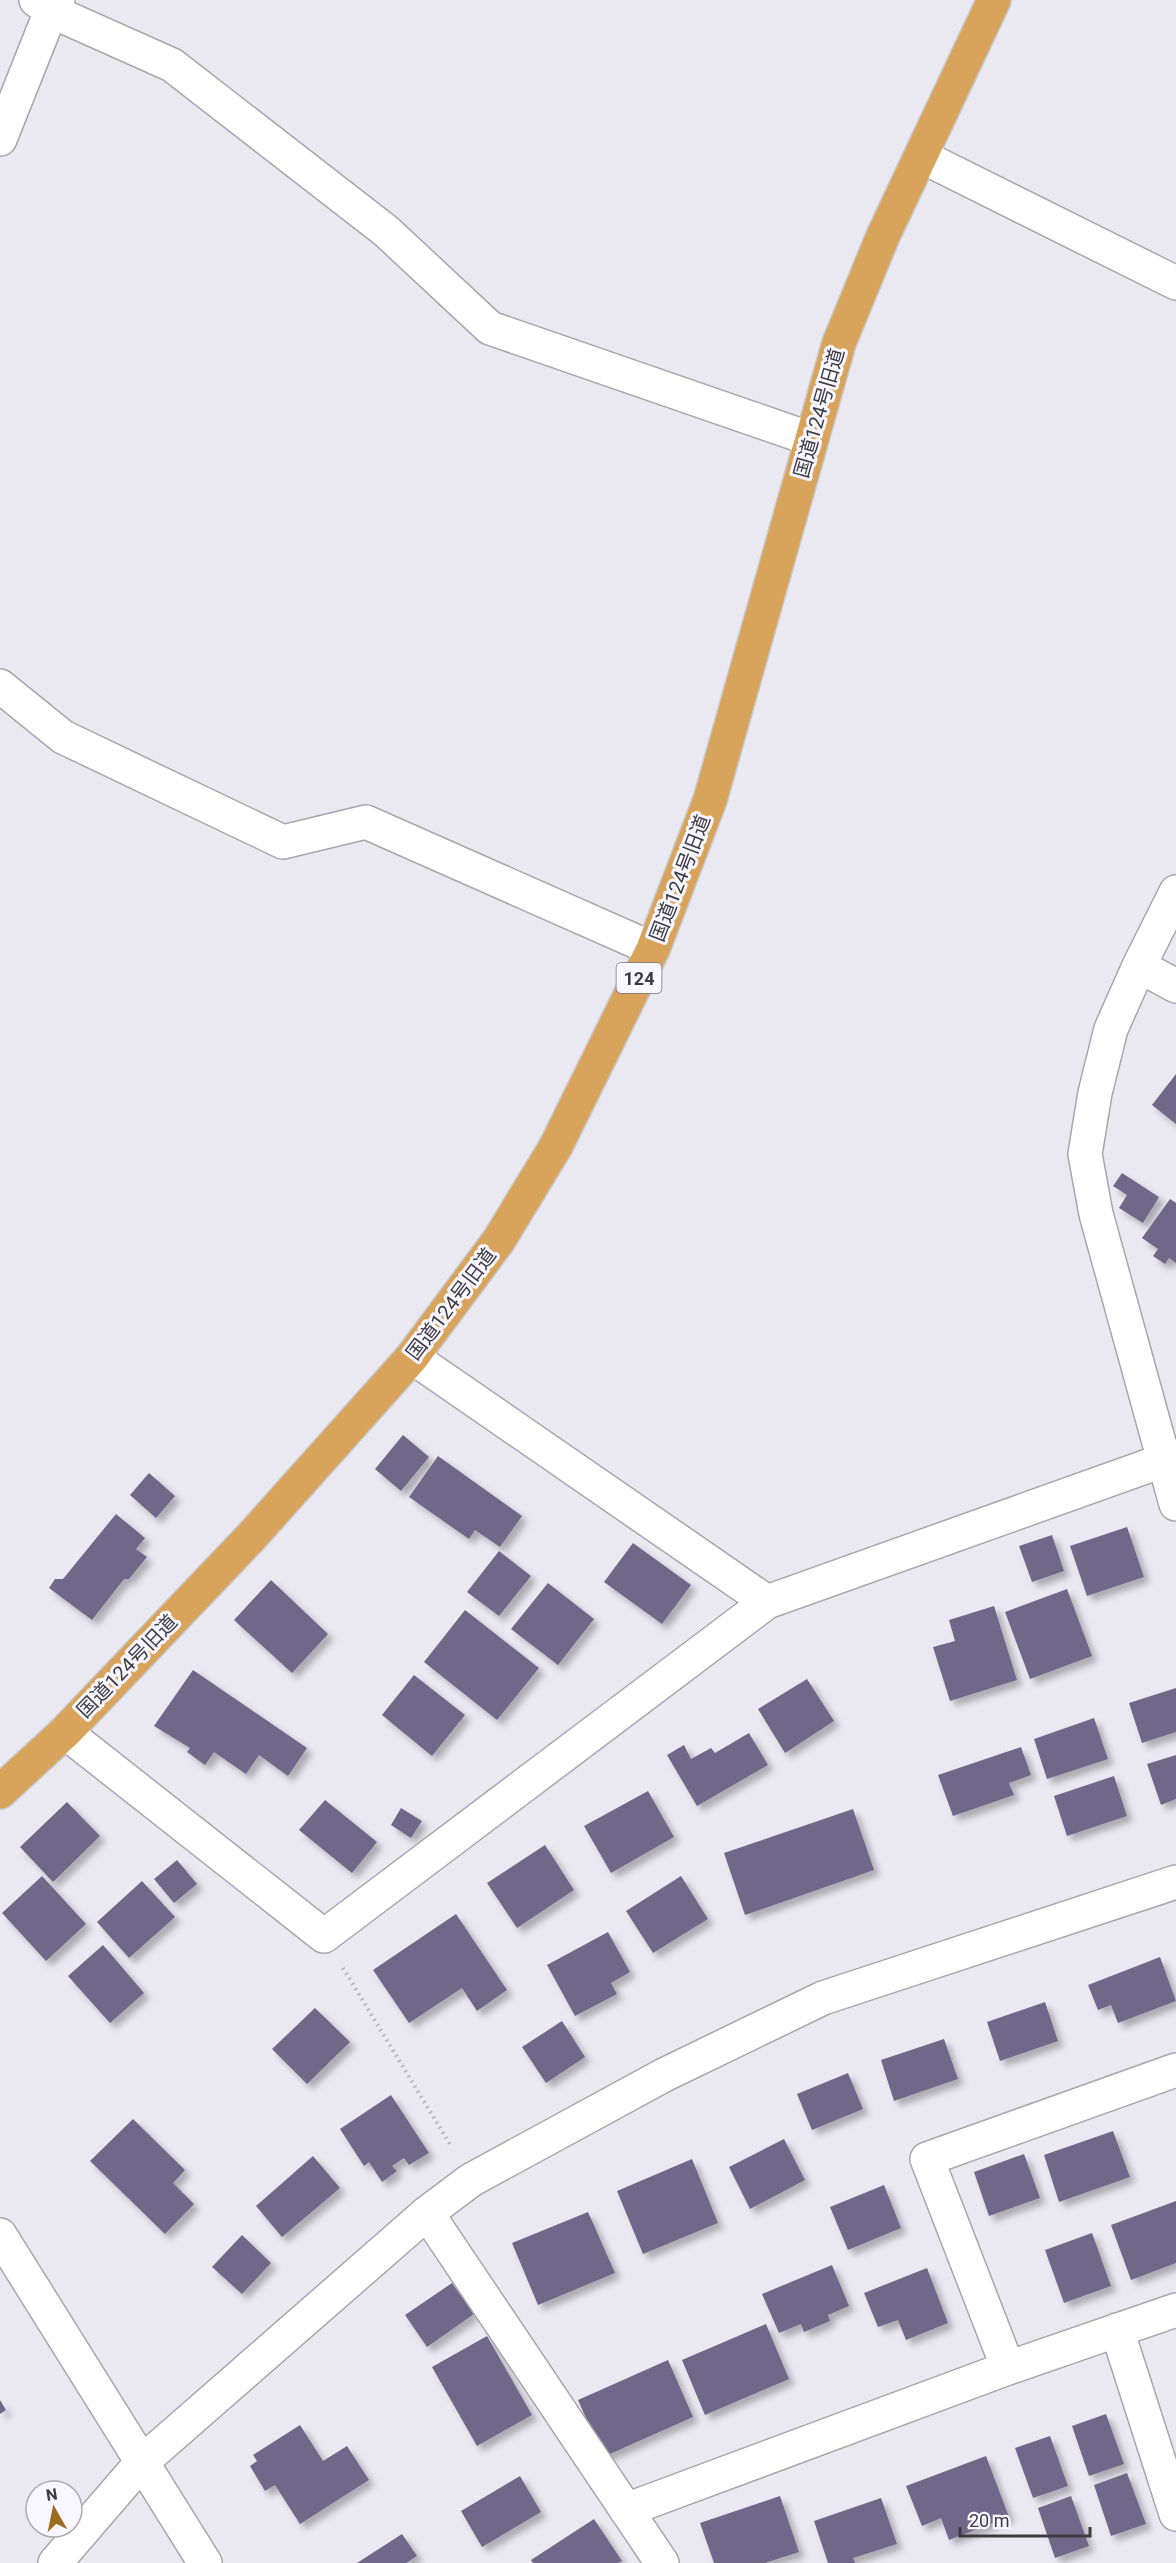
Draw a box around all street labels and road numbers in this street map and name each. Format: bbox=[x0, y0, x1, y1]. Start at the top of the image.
street label: 国道124号旧道 bbox=[789, 345, 849, 481]
street label: 国道124号旧道 bbox=[645, 811, 715, 945]
road number: 124 bbox=[616, 963, 662, 993]
street label: 国道124号旧道 bbox=[401, 1243, 501, 1365]
street label: 国道124号旧道 bbox=[72, 1610, 182, 1722]

